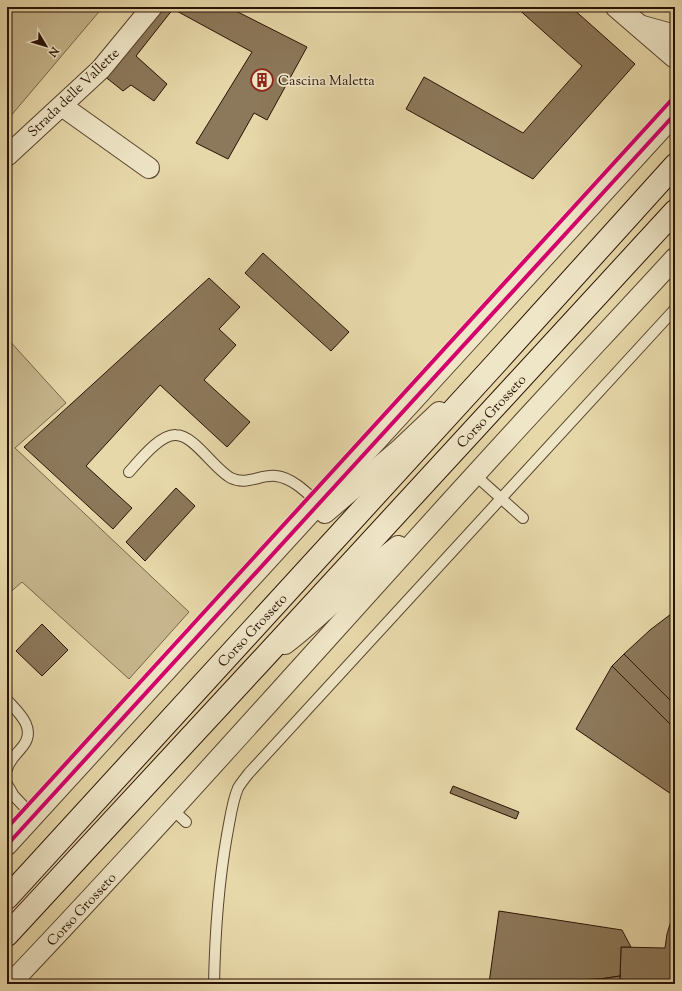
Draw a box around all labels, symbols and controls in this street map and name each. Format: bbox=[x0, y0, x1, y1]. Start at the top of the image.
north arrow bbox=[26, 26, 66, 66]
text: N bbox=[44, 42, 63, 60]
street label: Strada delle Vallette bbox=[24, 44, 125, 143]
building icon: Cascina Maletta bbox=[249, 67, 275, 93]
place label: Cascina Maletta bbox=[278, 72, 375, 92]
street label: Corso Grosseto bbox=[453, 371, 532, 454]
street label: Corso Grosseto bbox=[214, 590, 293, 673]
street label: Corso Grosseto bbox=[43, 869, 122, 952]

